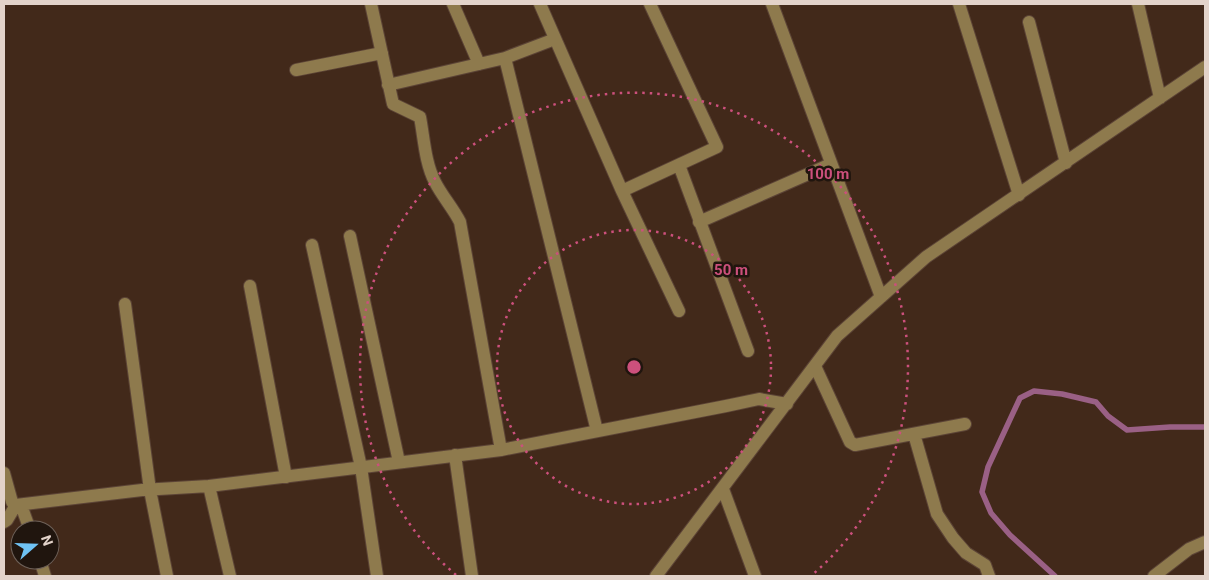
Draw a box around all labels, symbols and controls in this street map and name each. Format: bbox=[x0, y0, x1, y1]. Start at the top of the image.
text: 100 m bbox=[807, 165, 849, 183]
text: 50 m bbox=[714, 261, 748, 279]
centre of rings bbox=[625, 358, 643, 376]
north arrow bbox=[10, 520, 60, 570]
text: N bbox=[38, 533, 56, 548]

